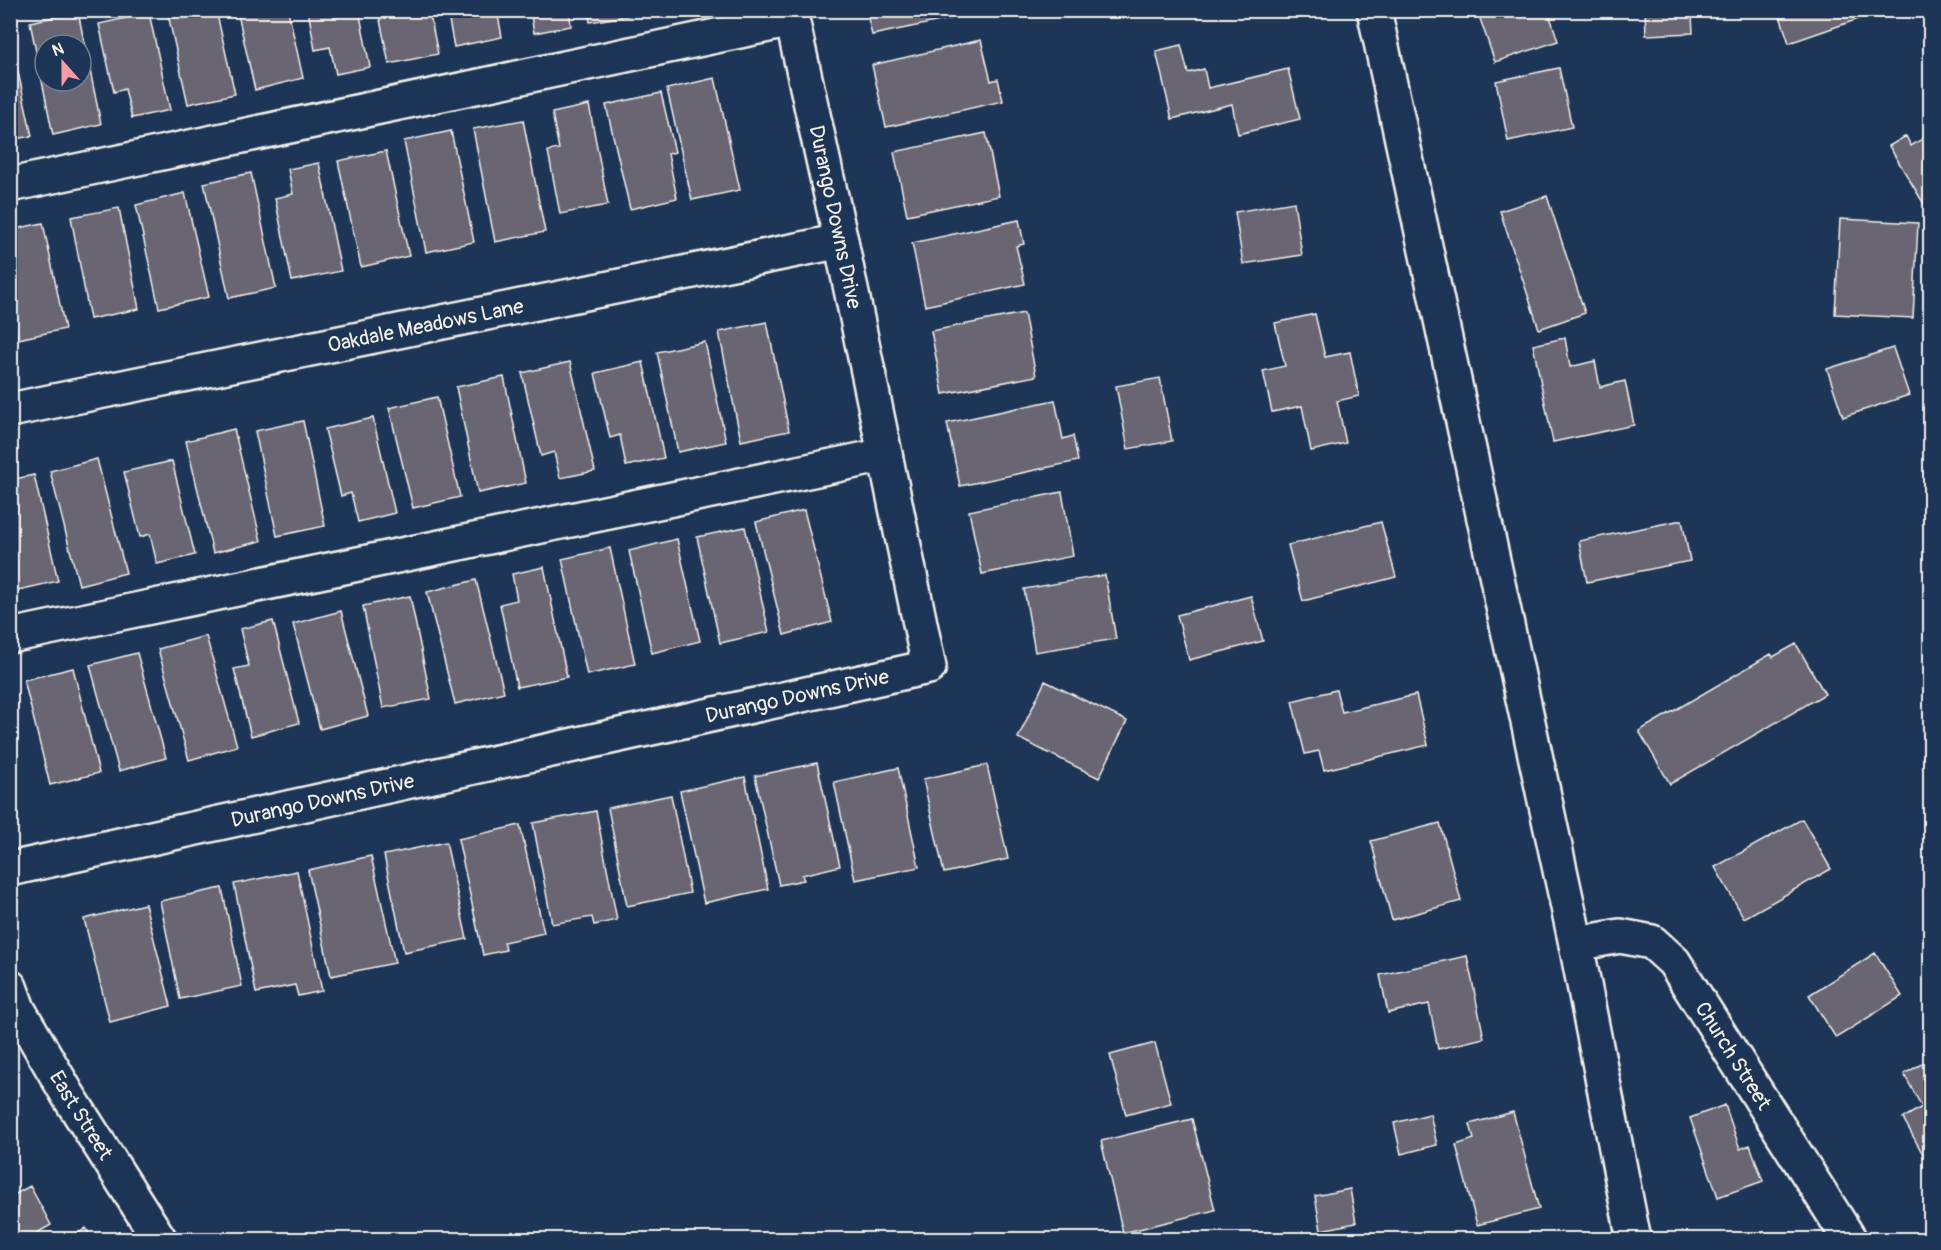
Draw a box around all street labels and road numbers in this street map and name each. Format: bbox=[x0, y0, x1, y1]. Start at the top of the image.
street label: Durango Downs Drive bbox=[802, 123, 868, 312]
street label: Oakdale Meadows Lane bbox=[325, 292, 527, 359]
street label: Durango Downs Drive bbox=[703, 663, 892, 729]
street label: Durango Downs Drive bbox=[228, 767, 417, 834]
street label: Church Street bbox=[1689, 997, 1778, 1115]
street label: East Street bbox=[43, 1066, 119, 1165]

